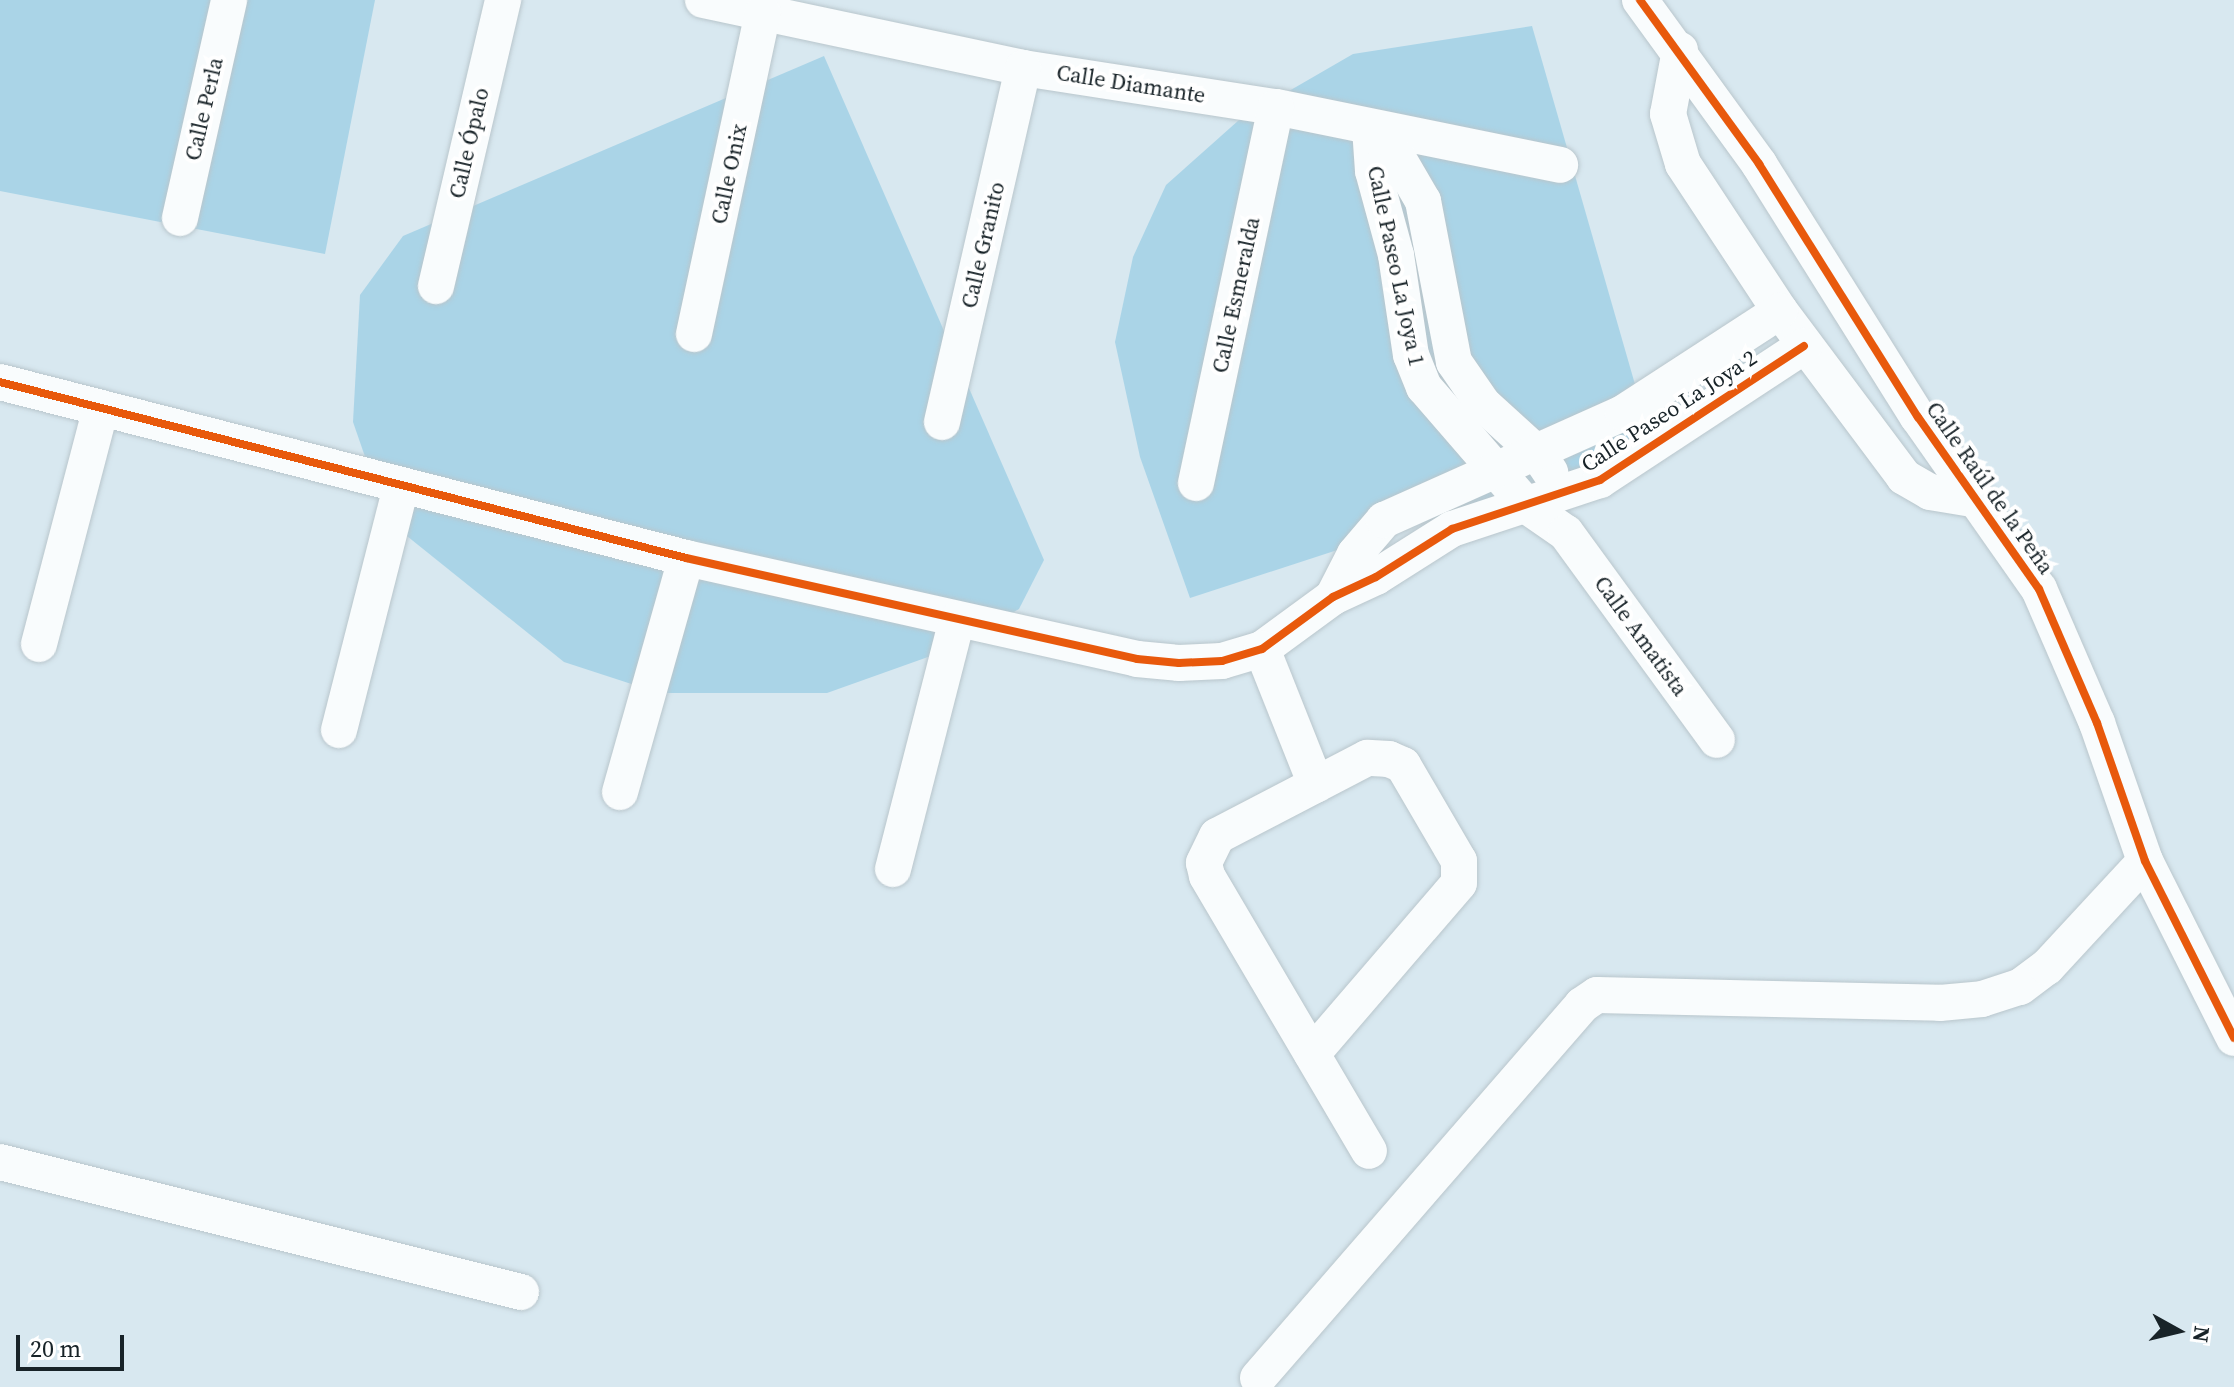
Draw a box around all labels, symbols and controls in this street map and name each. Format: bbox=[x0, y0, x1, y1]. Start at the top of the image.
street label: Calle Perla bbox=[179, 55, 229, 163]
street label: Calle Diamante bbox=[1055, 59, 1207, 109]
street label: Calle Ópalo bbox=[443, 85, 495, 201]
street label: Calle Onix bbox=[706, 122, 752, 226]
street label: Calle Paseo La Joya 1 bbox=[1362, 163, 1430, 369]
street label: Calle Granito bbox=[956, 179, 1010, 311]
street label: Calle Esmeralda bbox=[1207, 215, 1265, 375]
street label: Calle Paseo La Joya 2 bbox=[1576, 344, 1762, 478]
street label: Calle Raúl de la Peña bbox=[1921, 397, 2059, 579]
street label: Calle Amatista bbox=[1589, 571, 1693, 701]
north arrow bbox=[2138, 1291, 2218, 1371]
scale bar bbox=[20, 1319, 128, 1369]
text: N bbox=[2186, 1324, 2218, 1344]
text: 20 m bbox=[30, 1332, 81, 1365]

